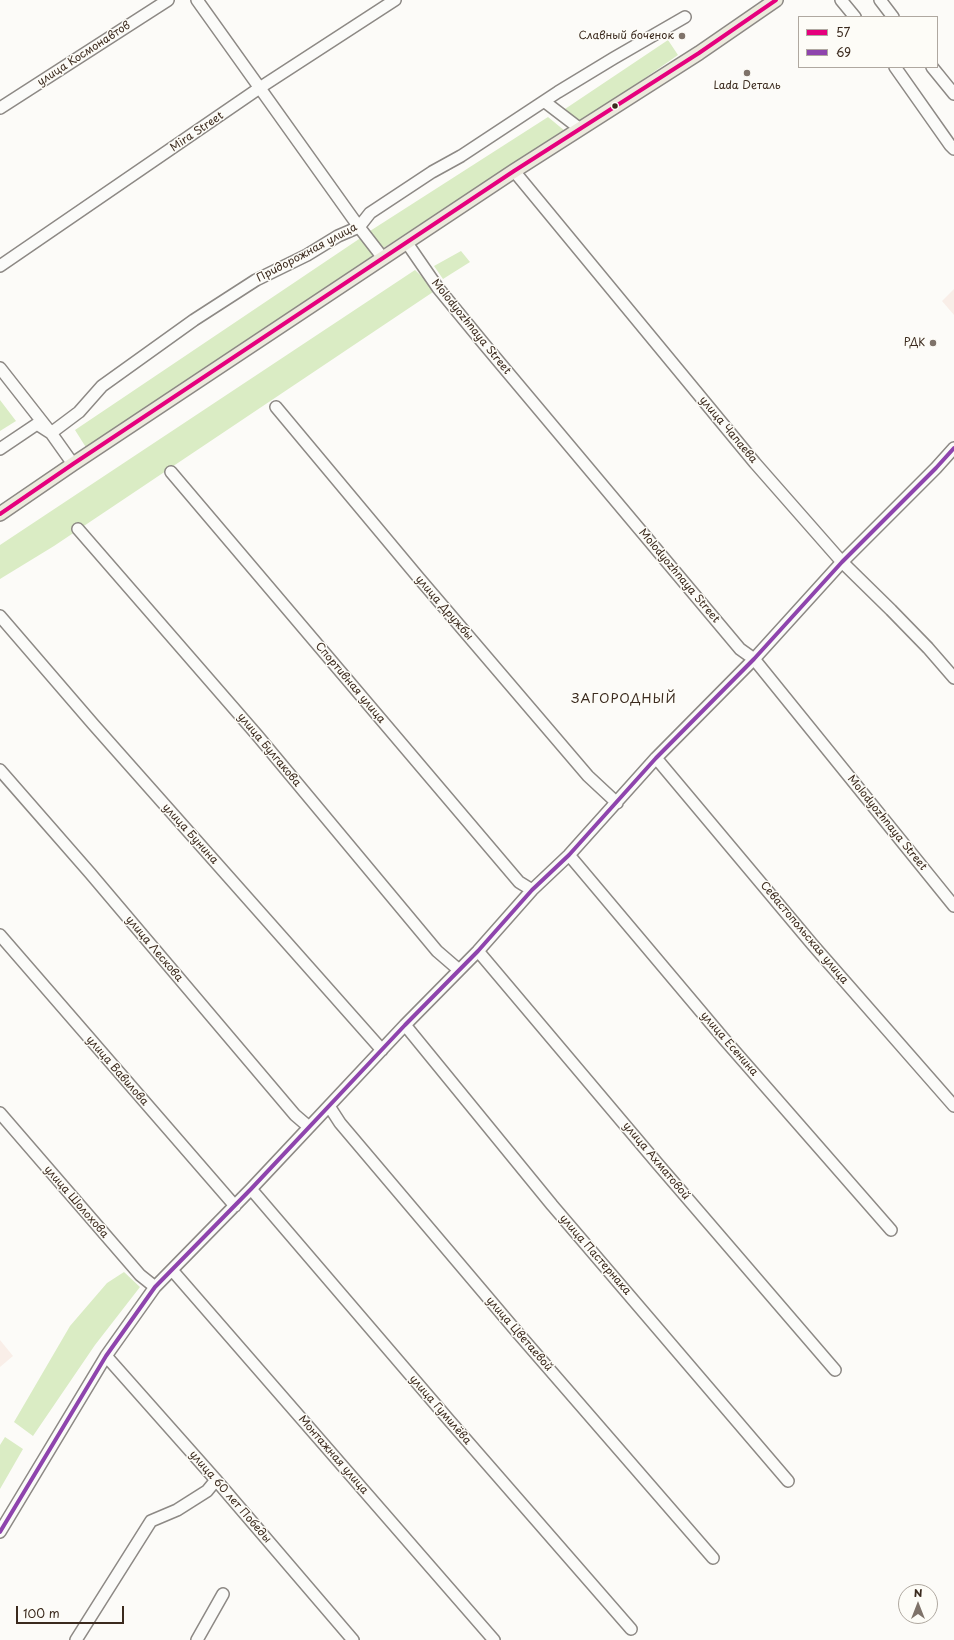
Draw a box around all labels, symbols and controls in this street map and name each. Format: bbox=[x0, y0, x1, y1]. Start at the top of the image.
legend bbox=[798, 16, 938, 68]
street label: улица Космонавтов bbox=[35, 19, 133, 89]
text: 57 bbox=[836, 23, 850, 41]
place label: Славный боченок bbox=[579, 29, 674, 43]
marker: Славный боченок bbox=[677, 31, 687, 41]
text: 69 bbox=[836, 43, 851, 61]
marker: Lada Dеталь bbox=[742, 68, 752, 78]
place label: Lada Dеталь bbox=[713, 79, 781, 93]
unlabelled marker bbox=[610, 101, 620, 111]
street label: Mira Street bbox=[168, 109, 226, 155]
street label: Придорожная улица bbox=[254, 221, 360, 285]
street label: Molodyozhnaya Street bbox=[428, 277, 514, 377]
place label: РДК bbox=[904, 336, 925, 350]
marker: РДК bbox=[928, 338, 938, 348]
street label: улица Чапаева bbox=[696, 394, 760, 466]
street label: Molodyozhnaya Street bbox=[636, 526, 722, 626]
street label: улица Дружбы bbox=[412, 573, 476, 643]
street label: Спортивная улица bbox=[312, 640, 388, 726]
district label: ЗАГОРОДНЫЙ bbox=[572, 691, 676, 707]
street label: улица Булгакова bbox=[234, 711, 304, 789]
street label: Molodyozhnaya Street bbox=[844, 773, 930, 873]
street label: улица Бунина bbox=[159, 801, 221, 867]
street label: Севастопольская улица bbox=[757, 879, 851, 987]
street label: улица Лескова bbox=[123, 913, 185, 985]
street label: улица Есенина bbox=[697, 1009, 761, 1079]
street label: улица Вавилова bbox=[83, 1033, 151, 1109]
street label: улица Ахматовой bbox=[620, 1120, 692, 1202]
street label: улица Шолохова bbox=[41, 1163, 111, 1241]
street label: улица Пастернака bbox=[557, 1212, 633, 1298]
street label: улица Цветаевой bbox=[483, 1294, 555, 1374]
street label: улица Гумилёва bbox=[406, 1373, 474, 1447]
street label: Монтажная улица bbox=[295, 1413, 371, 1497]
street label: улица 60 лет Победы bbox=[186, 1448, 274, 1546]
north arrow bbox=[898, 1584, 938, 1624]
text: N bbox=[914, 1584, 922, 1601]
scale bar bbox=[18, 1598, 126, 1624]
text: 100 m bbox=[23, 1604, 60, 1622]

